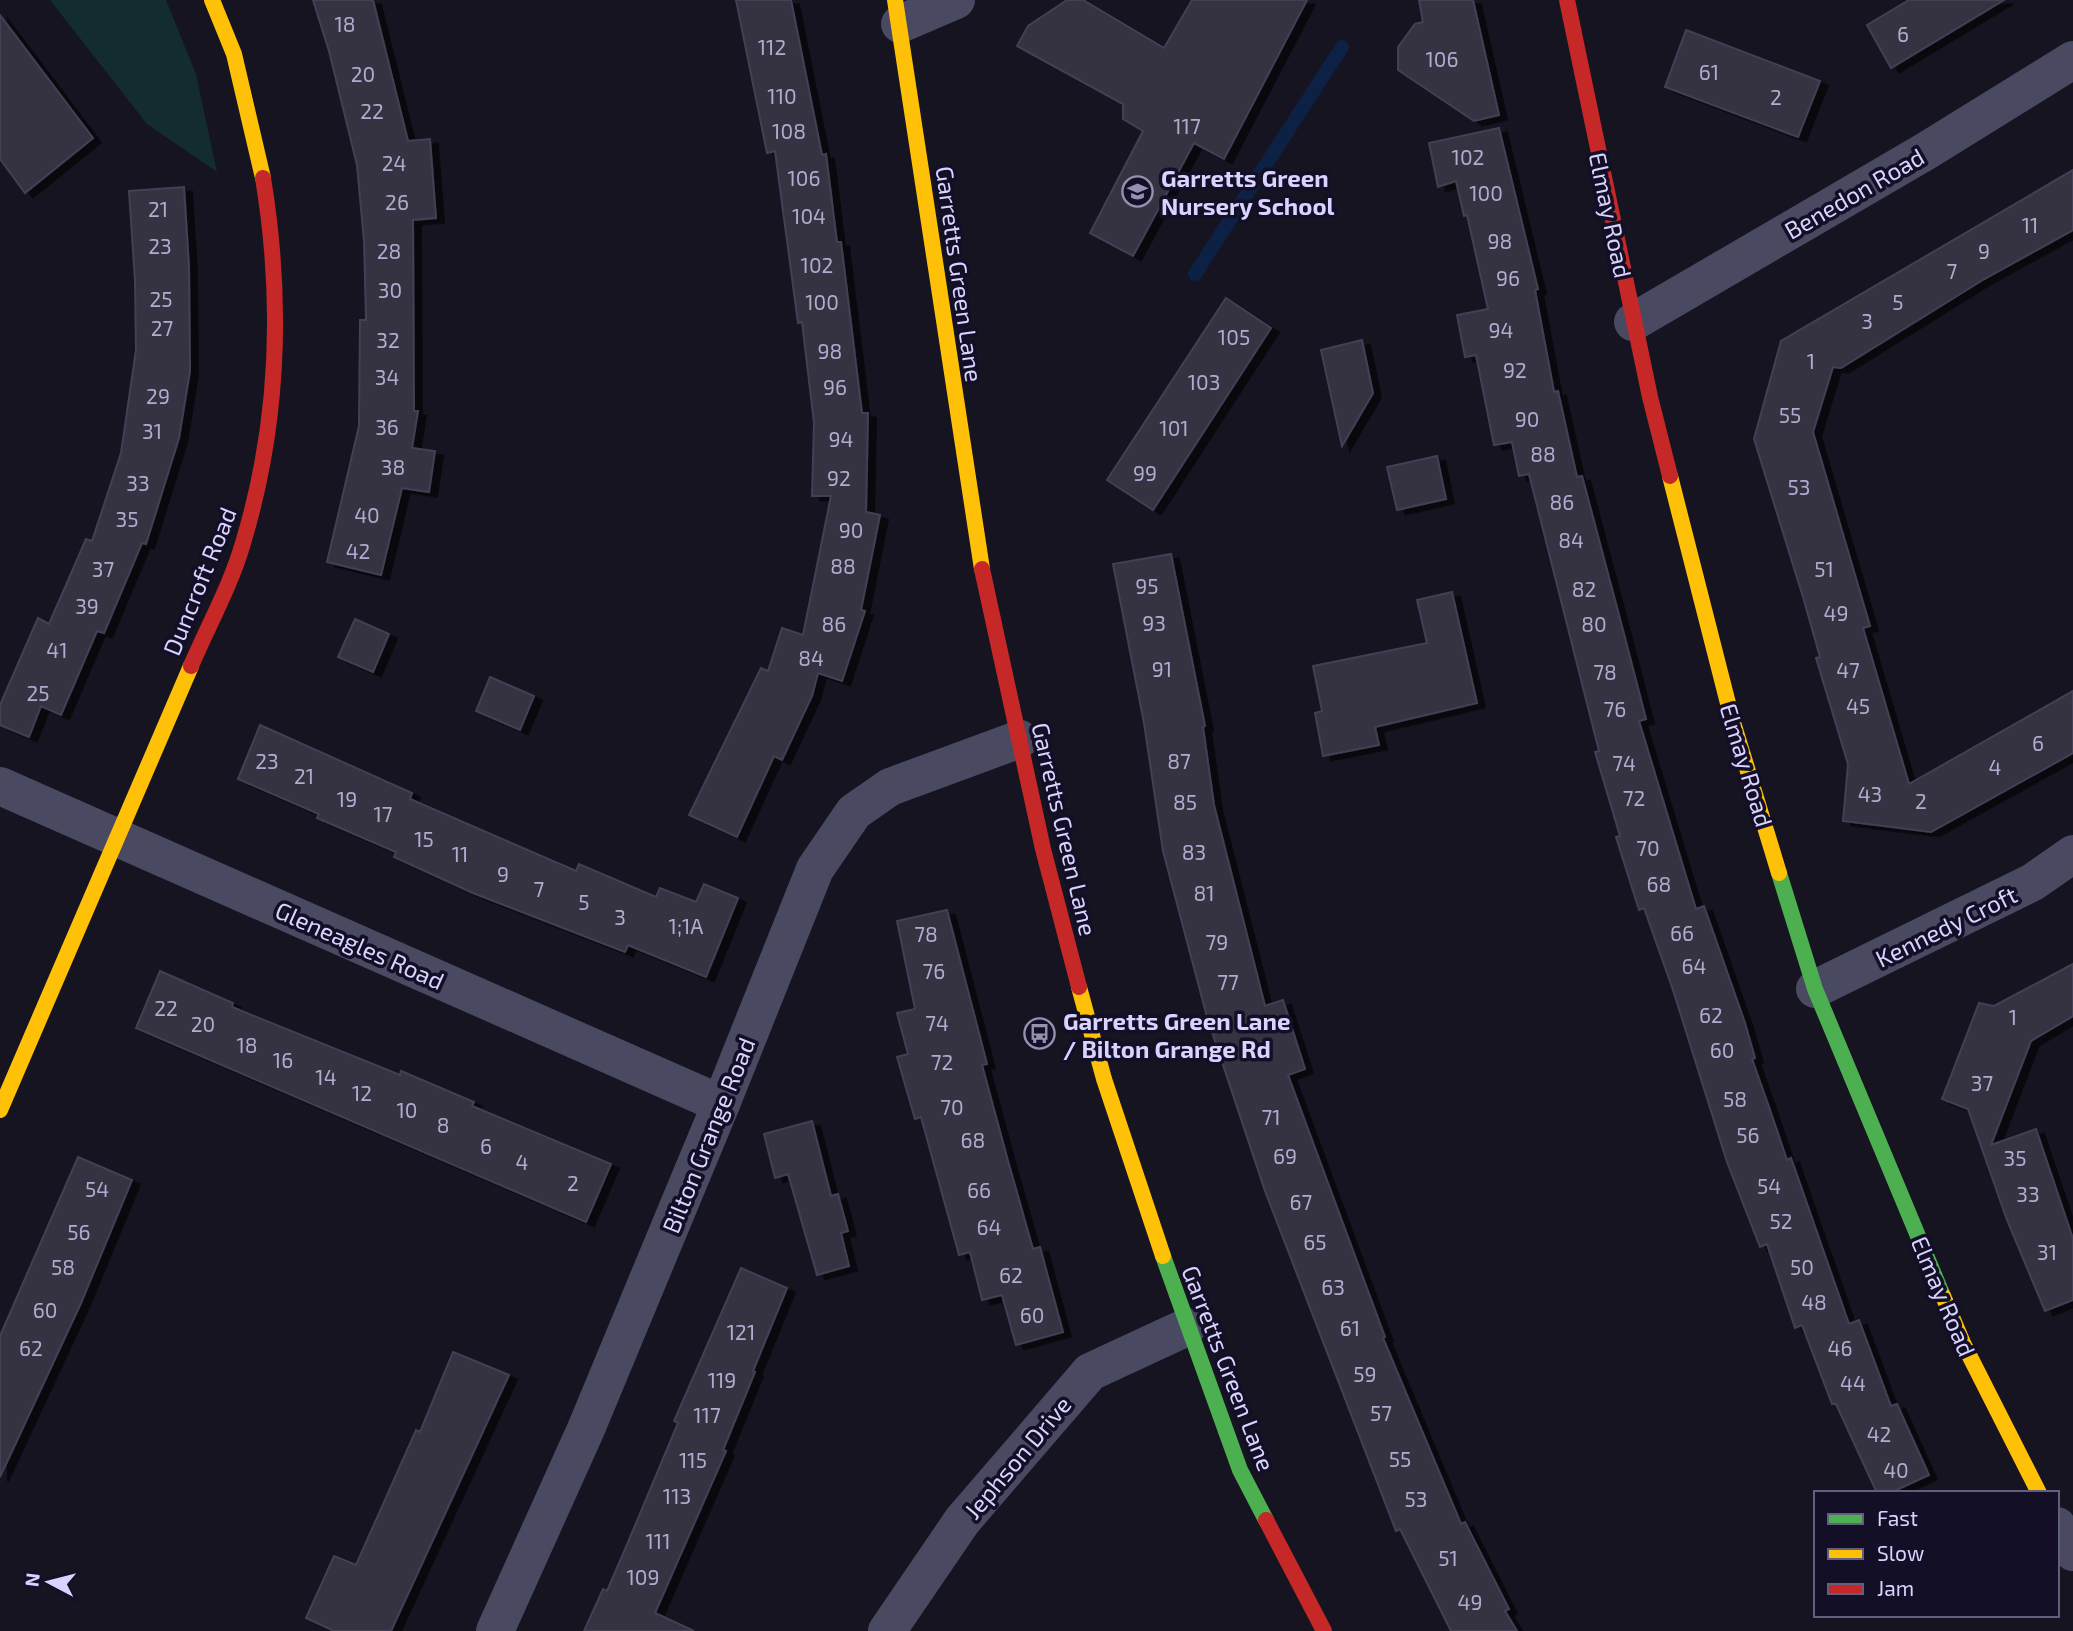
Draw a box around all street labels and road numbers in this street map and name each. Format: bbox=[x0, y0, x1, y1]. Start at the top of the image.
street label: Benedon Road bbox=[1779, 141, 1929, 245]
street label: Elmay Road bbox=[1584, 150, 1638, 280]
street label: Garretts Green Lane bbox=[930, 164, 990, 384]
street label: Duncroft Road bbox=[156, 503, 242, 659]
street label: Elmay Road bbox=[1714, 700, 1780, 830]
street label: Garretts Green Lane bbox=[1026, 720, 1104, 938]
street label: Kennedy Croft bbox=[1871, 879, 2021, 973]
street label: Gleneagles Road bbox=[271, 895, 449, 995]
street label: Bilton Grange Road bbox=[656, 1033, 760, 1237]
street label: Elmay Road bbox=[1906, 1232, 1982, 1360]
street label: Garretts Green Lane bbox=[1176, 1261, 1282, 1475]
street label: Jephson Drive bbox=[957, 1390, 1077, 1524]

